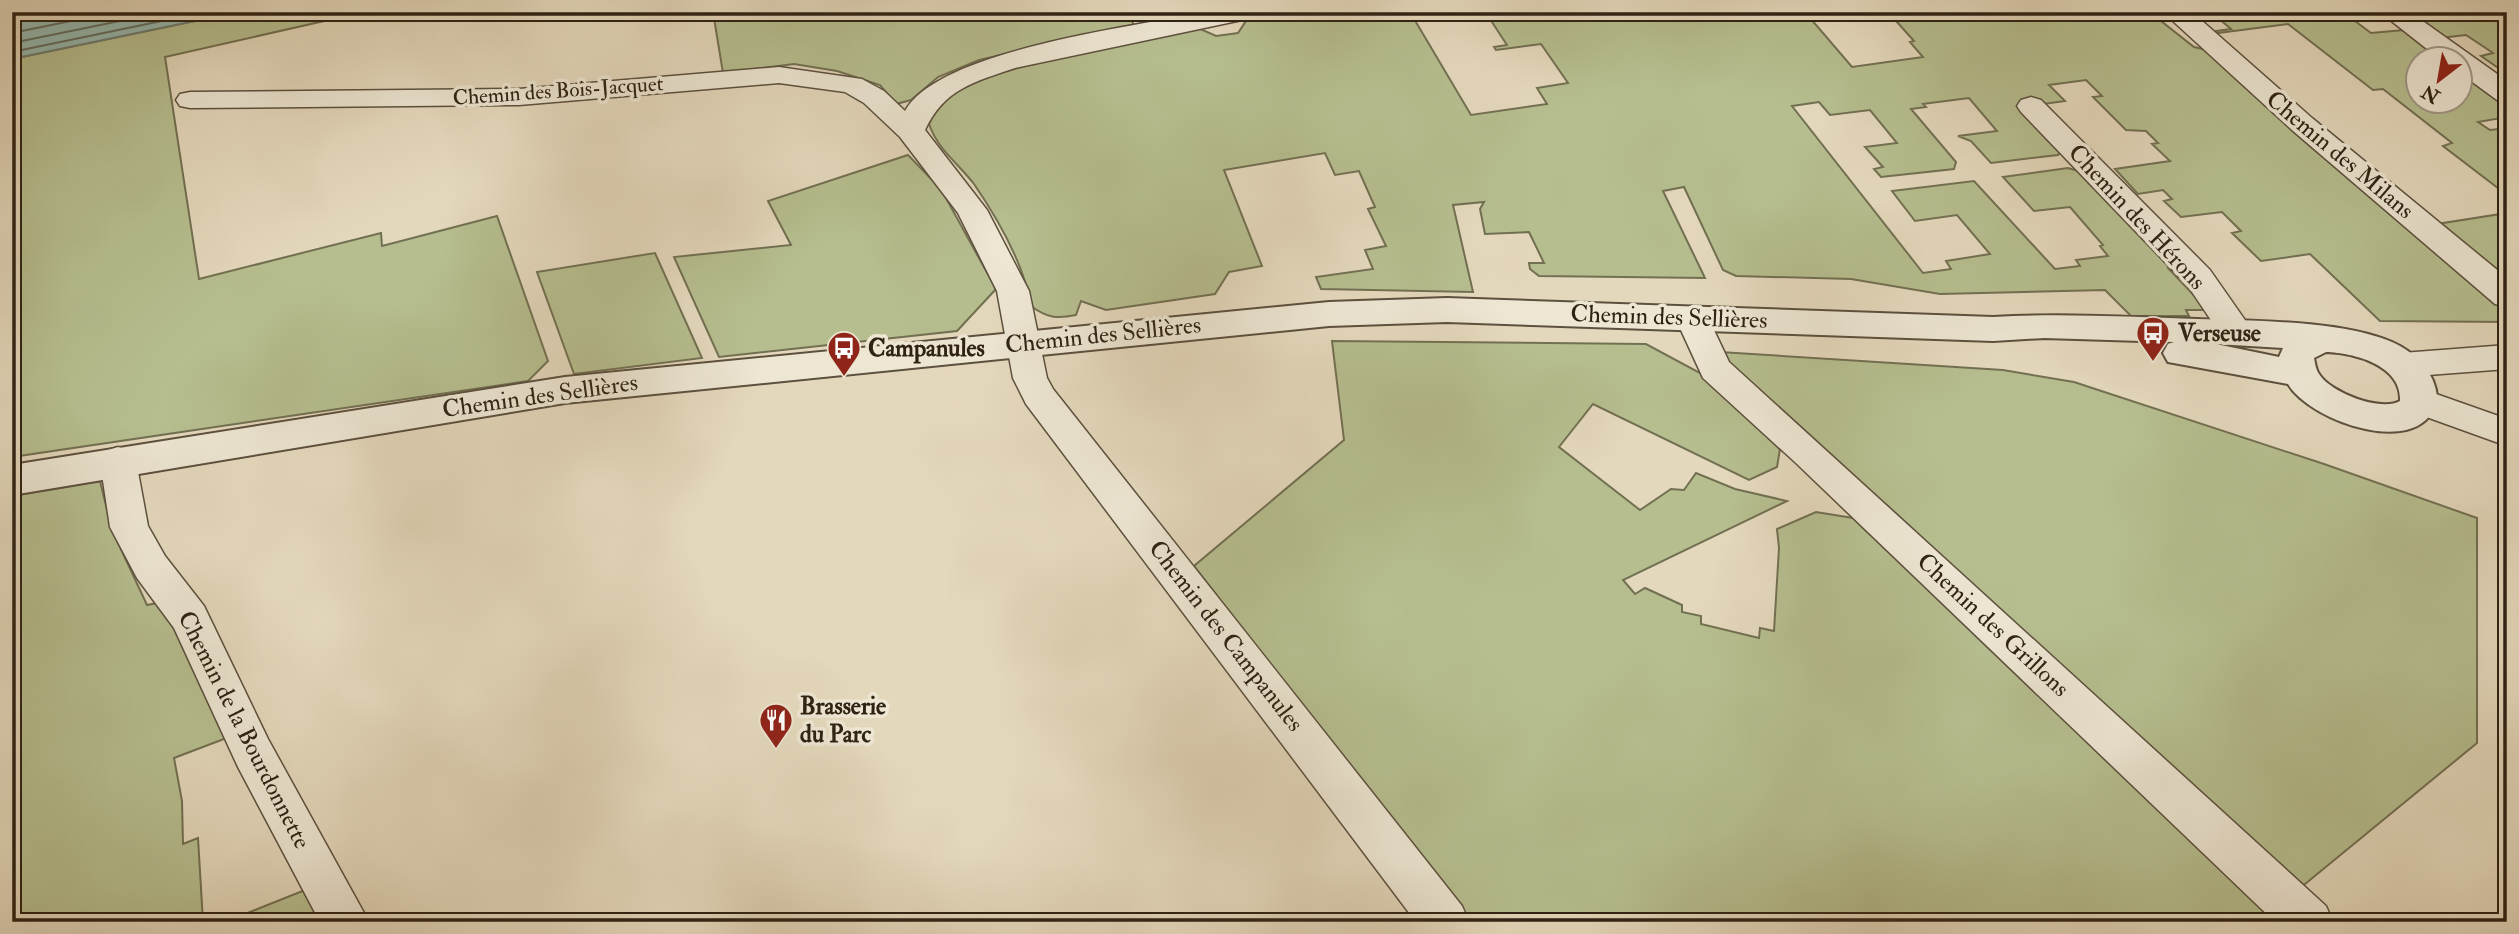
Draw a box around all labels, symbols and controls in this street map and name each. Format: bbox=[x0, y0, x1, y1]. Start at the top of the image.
north arrow bbox=[2404, 46, 2474, 116]
street label: Chemin des Bois-Jacquet bbox=[452, 70, 664, 112]
text: N bbox=[2416, 79, 2445, 109]
street label: Chemin des Milans bbox=[2260, 84, 2420, 226]
street label: Chemin des Hérons bbox=[2061, 138, 2213, 296]
street label: Chemin des Sellières bbox=[1570, 298, 1768, 336]
street label: Chemin des Sellières bbox=[1003, 309, 1203, 361]
bus stop icon: Verseuse bbox=[2134, 314, 2172, 363]
place label: Verseuse bbox=[2177, 318, 2261, 349]
bus stop icon: Campanules bbox=[825, 329, 863, 378]
place label: Campanules bbox=[868, 333, 985, 364]
street label: Chemin des Sellières bbox=[440, 367, 640, 425]
street label: Chemin des Campanules bbox=[1142, 534, 1310, 738]
street label: Chemin des Grillons bbox=[1910, 546, 2076, 704]
street label: Chemin de la Bourdonnette bbox=[171, 606, 317, 854]
place label: Brasserie du Parc bbox=[800, 691, 886, 750]
restaurant icon: Brasserie du Parc bbox=[757, 701, 795, 750]

